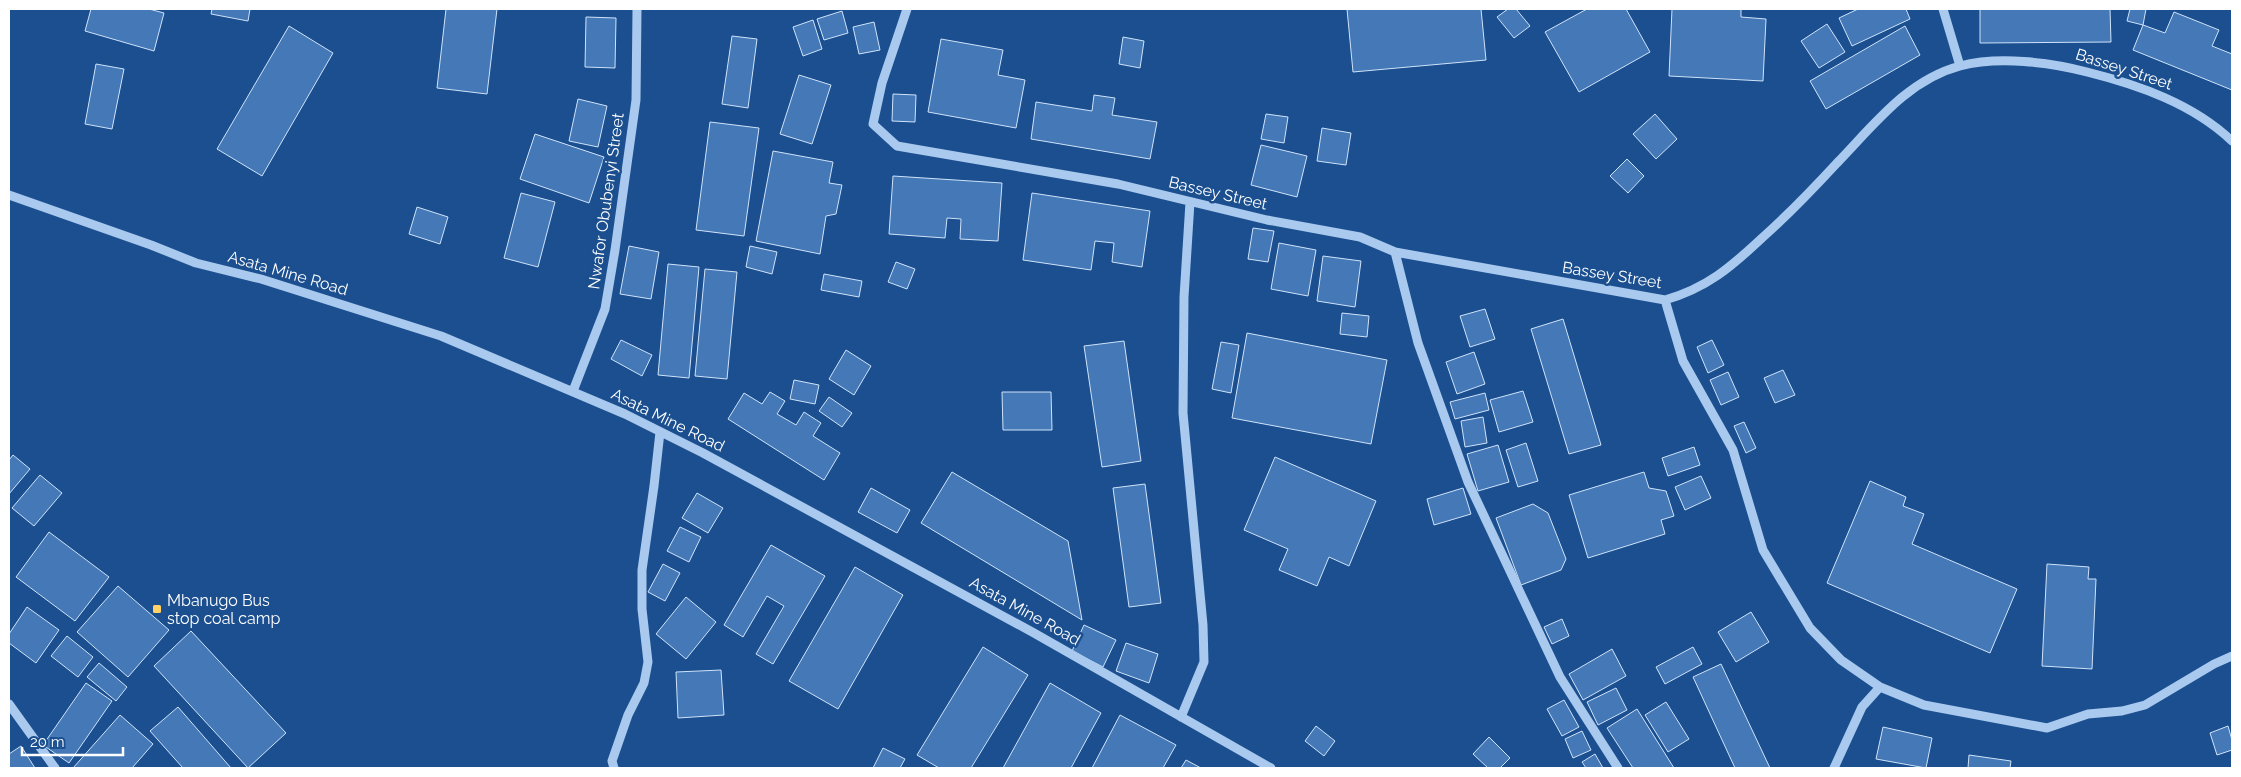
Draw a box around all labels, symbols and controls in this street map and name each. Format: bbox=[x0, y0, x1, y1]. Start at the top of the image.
street label: Bassey Street bbox=[2073, 44, 2175, 94]
street label: Nwafor Obubenyi Street bbox=[584, 111, 628, 291]
street label: Bassey Street bbox=[1167, 172, 1270, 214]
street label: Asata Mine Road bbox=[226, 247, 350, 299]
street label: Bassey Street bbox=[1561, 258, 1664, 292]
street label: Asata Mine Road bbox=[608, 384, 728, 456]
street label: Asata Mine Road bbox=[966, 573, 1084, 649]
place label: Mbanugo Bus stop coal camp bbox=[167, 591, 281, 628]
marker: Mbanugo Bus stop coal camp bbox=[151, 603, 163, 615]
scale bar bbox=[22, 724, 124, 756]
text: 20 m bbox=[30, 733, 65, 751]

